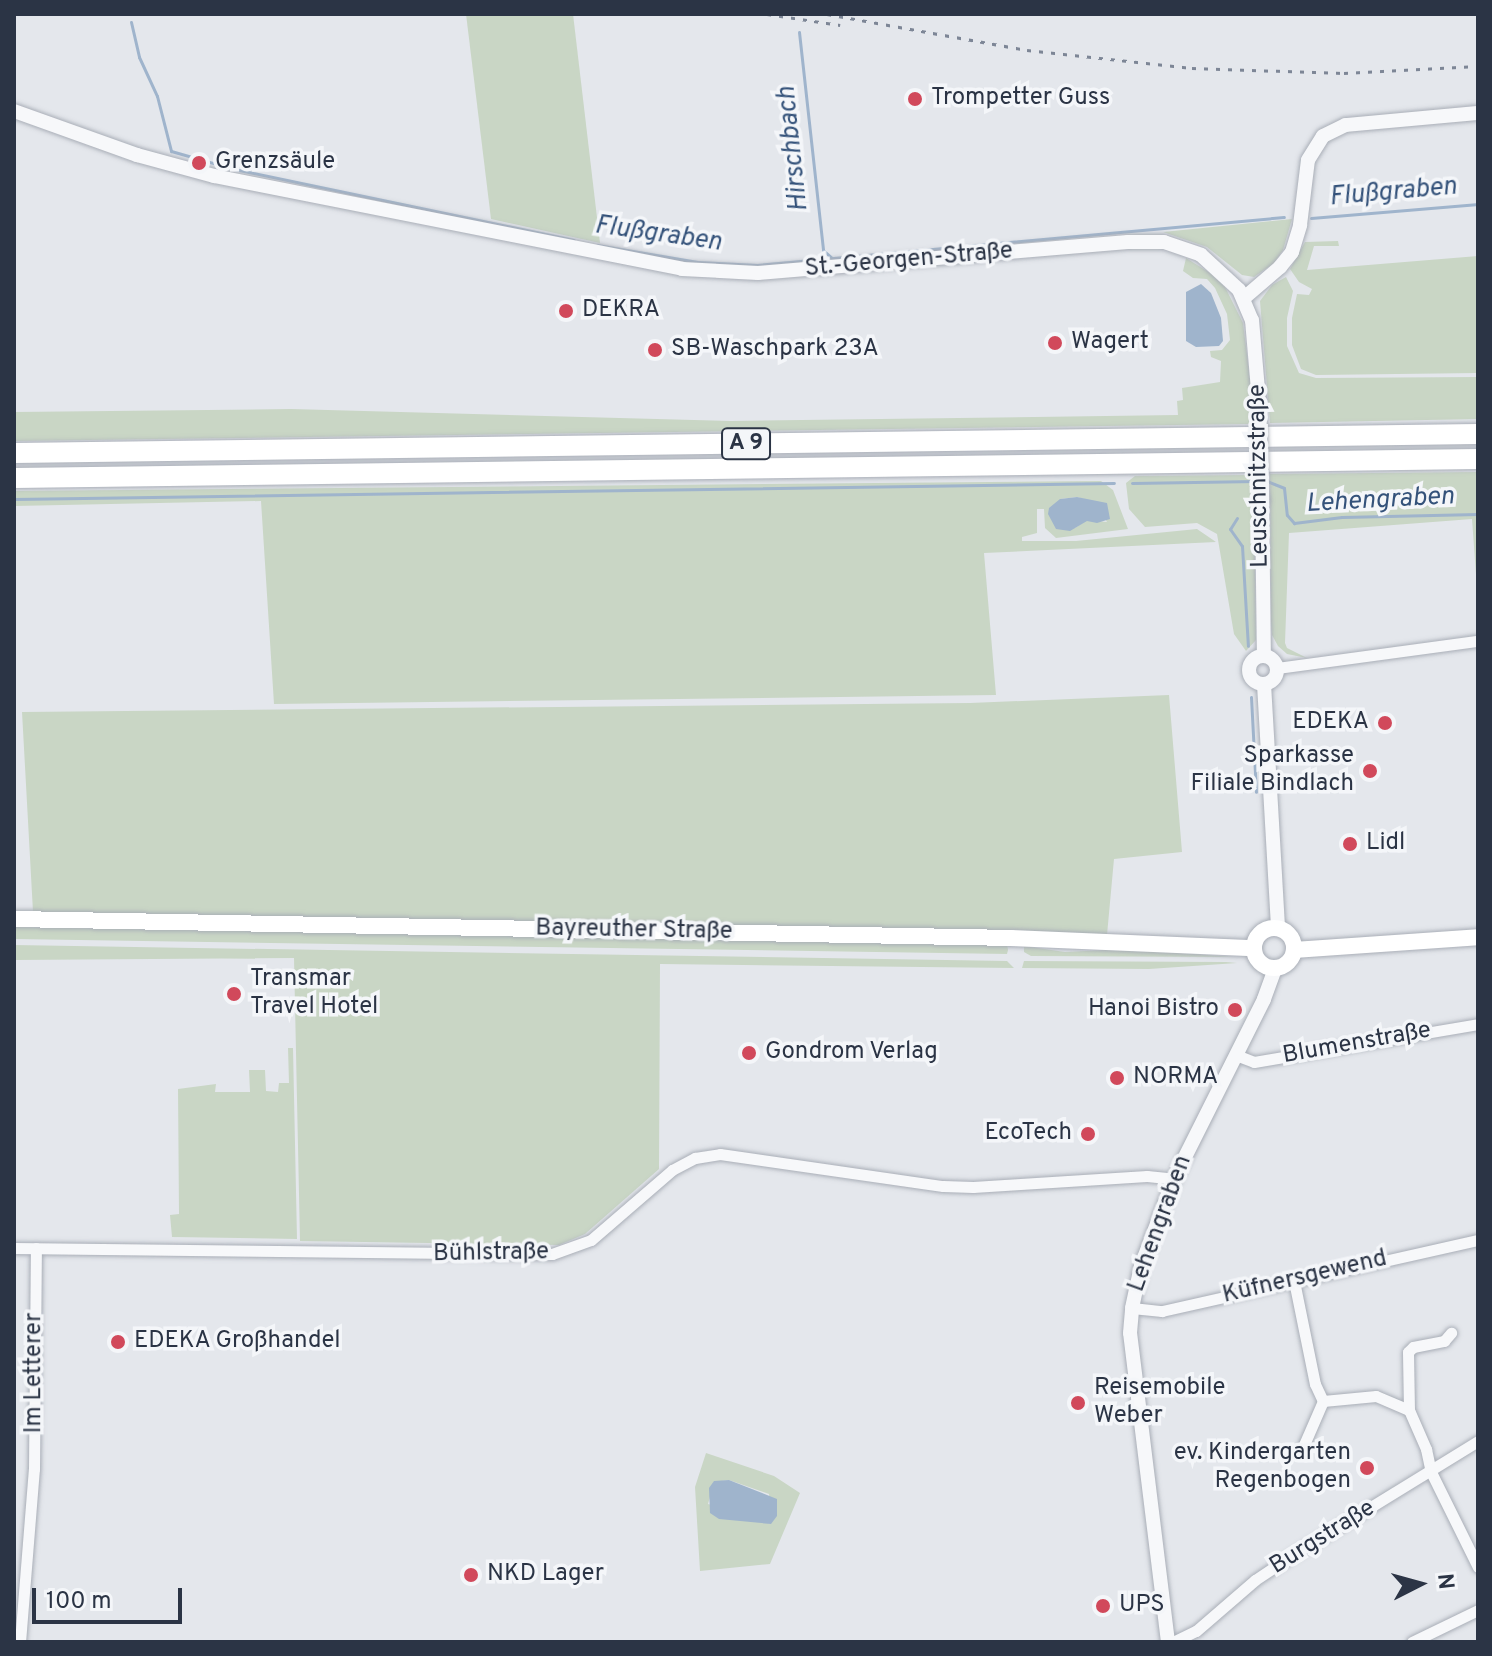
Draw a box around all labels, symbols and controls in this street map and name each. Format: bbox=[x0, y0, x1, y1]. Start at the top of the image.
water label: Hirschbach bbox=[772, 85, 816, 213]
place label: Trompetter Guss bbox=[931, 85, 1110, 113]
marker: Trompetter Guss bbox=[906, 90, 924, 108]
place label: Grenzsäule bbox=[215, 149, 335, 177]
marker: Grenzsäule bbox=[190, 154, 208, 172]
water label: Flußgraben bbox=[1328, 172, 1458, 214]
water label: Flußgraben bbox=[593, 211, 723, 259]
street label: St.-Georgen-Straße bbox=[804, 238, 1014, 284]
place label: DEKRA bbox=[582, 297, 660, 325]
marker: DEKRA bbox=[557, 302, 575, 320]
place label: Wagert bbox=[1071, 329, 1149, 357]
marker: Wagert bbox=[1046, 334, 1064, 352]
place label: SB-Waschpark 23A bbox=[671, 336, 879, 364]
marker: SB-Waschpark 23A bbox=[646, 341, 664, 359]
street label: Leuschnitzstraße bbox=[1244, 384, 1276, 568]
road number: A 9 bbox=[720, 426, 772, 462]
water label: Lehengraben bbox=[1305, 482, 1455, 520]
place label: EDEKA bbox=[1292, 709, 1369, 737]
marker: EDEKA bbox=[1376, 714, 1394, 732]
place label: Sparkasse Filiale Bindlach bbox=[1191, 743, 1354, 799]
marker: Sparkasse Filiale Bindlach bbox=[1361, 762, 1379, 780]
place label: Lidl bbox=[1366, 830, 1405, 858]
marker: Lidl bbox=[1341, 835, 1359, 853]
street label: Bayreuther Straße bbox=[535, 915, 733, 947]
place label: Transmar Travel Hotel bbox=[250, 966, 378, 1022]
marker: Transmar Travel Hotel bbox=[225, 985, 243, 1003]
place label: Hanoi Bistro bbox=[1088, 996, 1219, 1024]
marker: Hanoi Bistro bbox=[1226, 1001, 1244, 1019]
street label: Blumenstraße bbox=[1281, 1017, 1433, 1071]
place label: Gondrom Verlag bbox=[765, 1039, 939, 1067]
marker: Gondrom Verlag bbox=[740, 1044, 758, 1062]
place label: NORMA bbox=[1133, 1064, 1218, 1092]
marker: NORMA bbox=[1108, 1069, 1126, 1087]
place label: EcoTech bbox=[984, 1120, 1072, 1148]
marker: EcoTech bbox=[1079, 1125, 1097, 1143]
street label: Lehengraben bbox=[1123, 1152, 1199, 1296]
street label: Bühlstraße bbox=[433, 1239, 549, 1269]
street label: Küfnersgewend bbox=[1220, 1245, 1390, 1311]
street label: Im Letterer bbox=[21, 1313, 49, 1433]
place label: EDEKA Großhandel bbox=[134, 1328, 342, 1356]
marker: EDEKA Großhandel bbox=[109, 1333, 127, 1351]
place label: Reisemobile Weber bbox=[1094, 1375, 1225, 1431]
marker: Reisemobile Weber bbox=[1069, 1394, 1087, 1412]
place label: ev. Kindergarten Regenbogen bbox=[1174, 1440, 1351, 1496]
marker: ev. Kindergarten Regenbogen bbox=[1358, 1459, 1376, 1477]
street label: Burgstraße bbox=[1265, 1494, 1381, 1582]
north arrow bbox=[1380, 1544, 1460, 1624]
place label: NKD Lager bbox=[487, 1561, 604, 1589]
marker: NKD Lager bbox=[462, 1566, 480, 1584]
scale bar bbox=[36, 1572, 186, 1622]
text: N bbox=[1430, 1572, 1459, 1591]
text: 100 m bbox=[46, 1587, 112, 1617]
place label: UPS bbox=[1119, 1592, 1165, 1620]
marker: UPS bbox=[1094, 1597, 1112, 1615]

